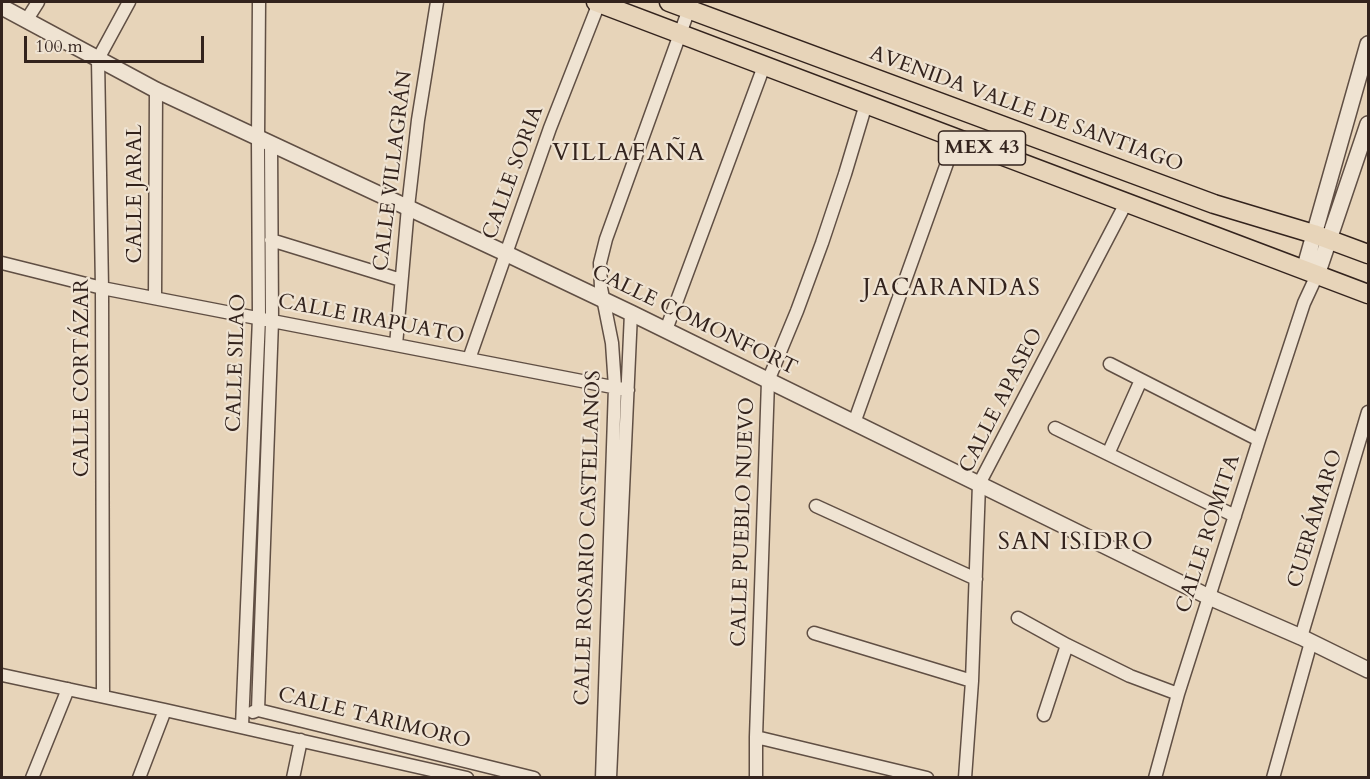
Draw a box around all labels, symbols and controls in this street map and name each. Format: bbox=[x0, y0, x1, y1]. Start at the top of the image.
scale bar bbox=[27, 24, 207, 62]
text: 100 m bbox=[35, 34, 83, 59]
street label: AVENIDA VALLE DE SANTIAGO bbox=[866, 41, 1186, 179]
street label: CALLE VILLAGRÁN bbox=[369, 69, 419, 273]
street label: CALLE SORIA bbox=[478, 103, 550, 243]
street label: CALLE JARAL bbox=[123, 124, 149, 264]
road number: MEX 43 bbox=[938, 131, 1026, 165]
district label: VILLAFAÑA bbox=[552, 140, 706, 168]
street label: CALLE COMONFORT bbox=[587, 260, 801, 382]
district label: JACARANDAS bbox=[863, 275, 1041, 303]
street label: CALLE CORTÁZAR bbox=[70, 279, 96, 477]
street label: CALLE IRAPUATO bbox=[275, 290, 467, 350]
street label: CALLE SILAO bbox=[222, 293, 252, 433]
street label: CALLE APASEO bbox=[955, 324, 1049, 478]
street label: CALLE ROSARIO CASTELLANOS bbox=[571, 370, 607, 706]
street label: CALLE PUEBLO NUEVO bbox=[727, 397, 761, 647]
street label: CUERÁMARO bbox=[1283, 447, 1349, 591]
street label: CALLE ROMITA bbox=[1172, 452, 1246, 616]
district label: SAN ISIDRO bbox=[998, 529, 1154, 557]
street label: CALLE TARIMORO bbox=[275, 683, 473, 755]

